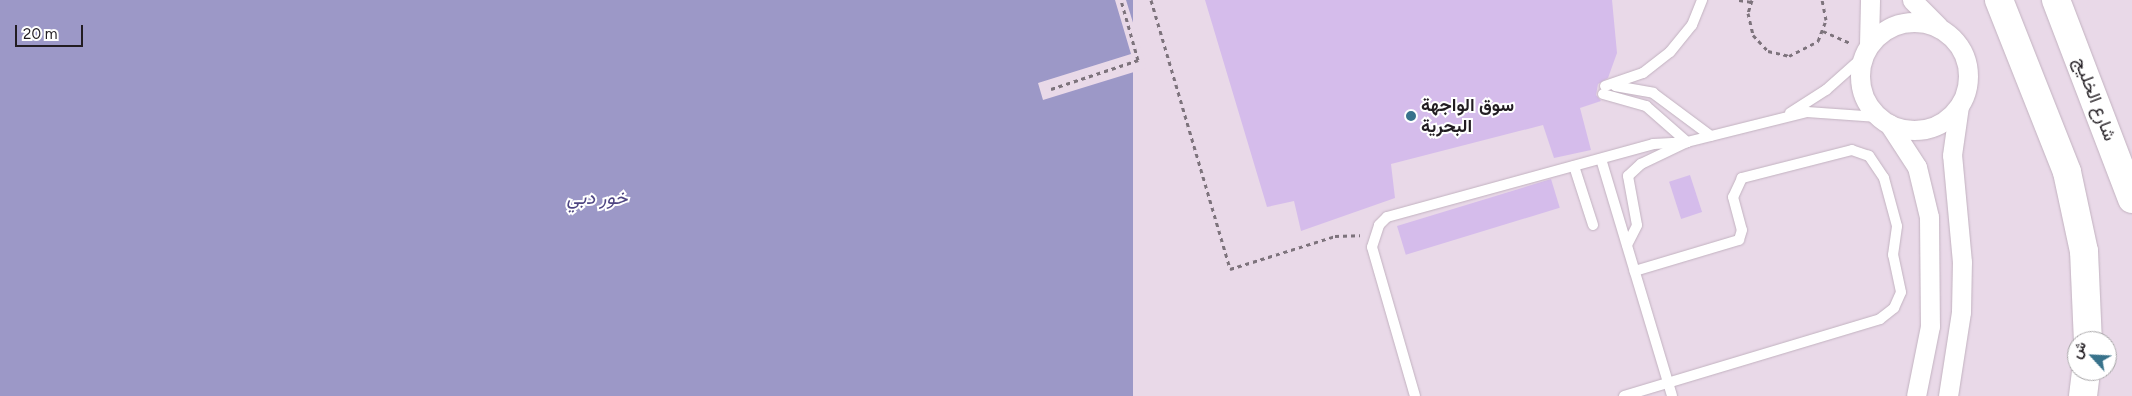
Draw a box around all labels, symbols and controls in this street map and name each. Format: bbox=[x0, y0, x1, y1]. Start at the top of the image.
scale bar bbox=[18, 15, 85, 47]
text: 20 m bbox=[23, 25, 57, 43]
street label: شارع الخليج bbox=[2069, 54, 2121, 144]
place label: سوق الواجهة البحرية bbox=[1421, 95, 1514, 138]
marker: سوق الواجهة البحرية bbox=[1405, 110, 1417, 122]
water label: خور دبي bbox=[566, 187, 628, 209]
north arrow bbox=[2067, 331, 2117, 381]
text: ش bbox=[2068, 339, 2090, 361]

